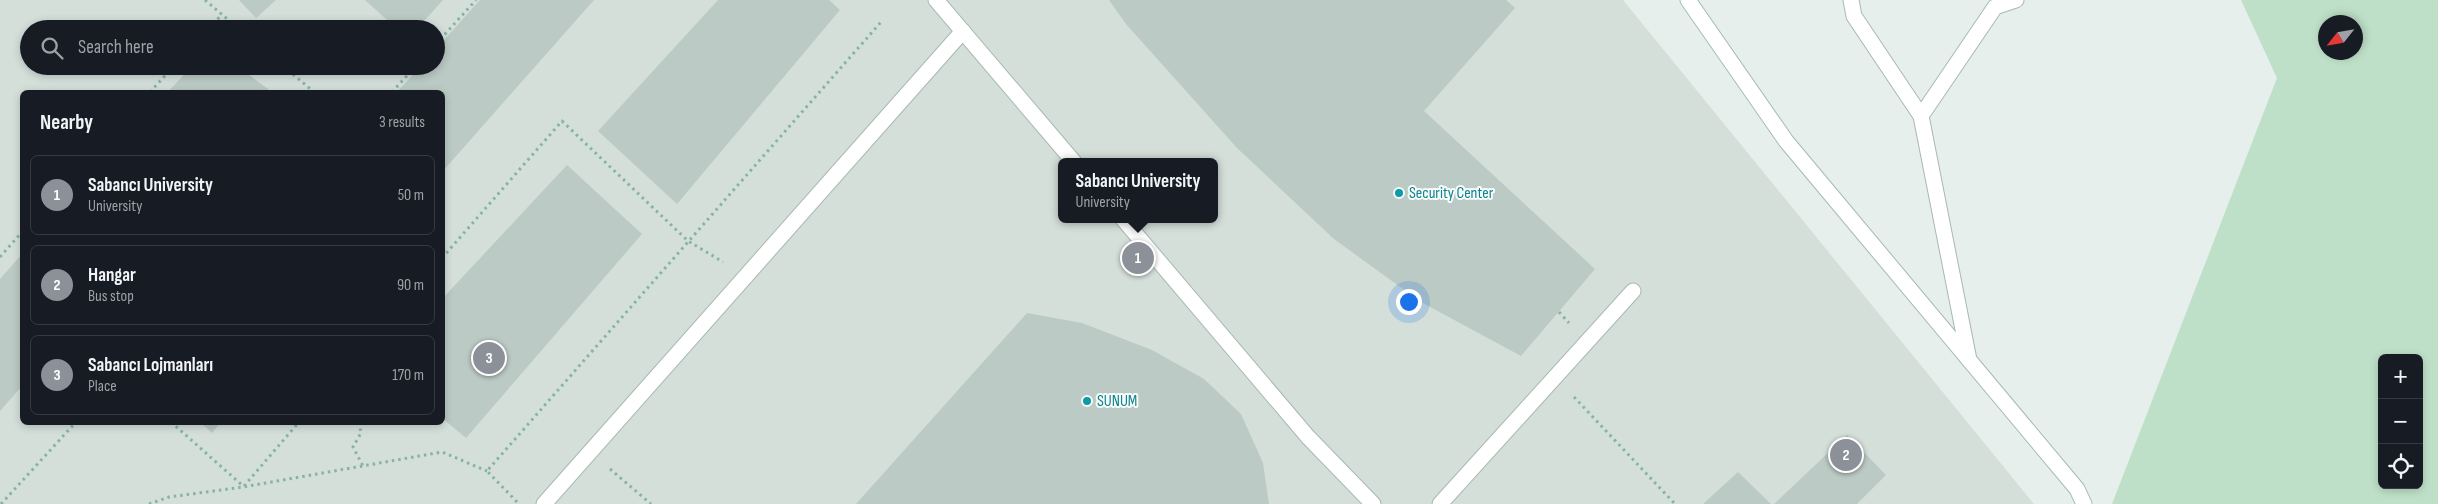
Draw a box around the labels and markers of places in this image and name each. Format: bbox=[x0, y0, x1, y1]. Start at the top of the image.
place label: Security Center bbox=[1409, 184, 1494, 203]
marker: Security Center bbox=[1393, 187, 1405, 199]
pin: 1 bbox=[1122, 239, 1154, 277]
pin: 3 bbox=[473, 339, 505, 377]
place label: SUNUM bbox=[1097, 392, 1137, 411]
marker: SUNUM bbox=[1081, 395, 1093, 407]
pin: 2 bbox=[1830, 436, 1862, 474]

